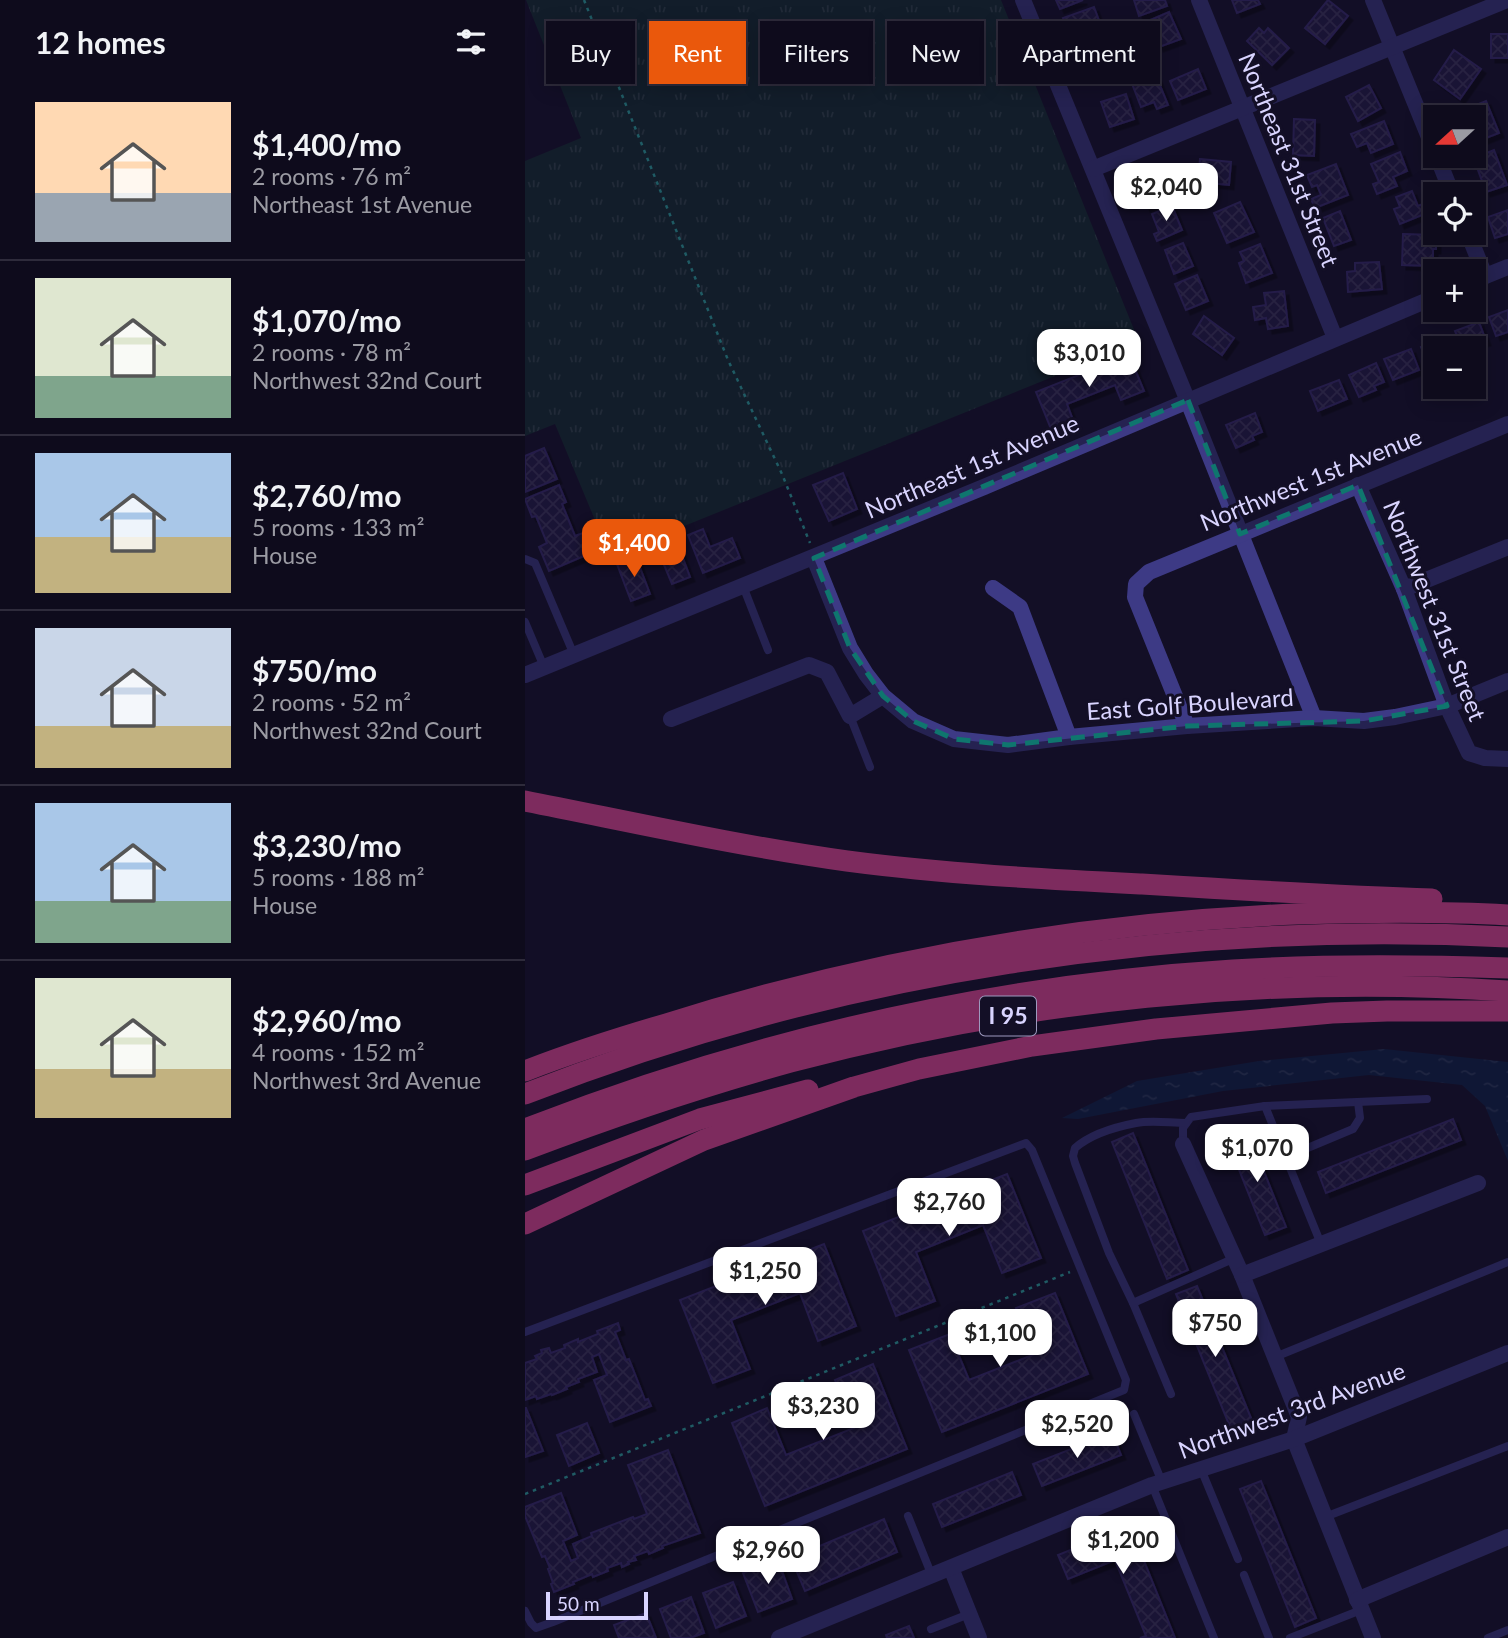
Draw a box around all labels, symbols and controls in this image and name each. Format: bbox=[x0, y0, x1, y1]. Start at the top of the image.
chip: Buy bbox=[546, 21, 635, 84]
chip: Rent bbox=[649, 21, 746, 84]
chip: Filters bbox=[760, 21, 873, 84]
chip: New bbox=[887, 21, 984, 84]
chip: Apartment bbox=[998, 21, 1160, 84]
icon: filters bbox=[452, 23, 490, 61]
text: 12 homes bbox=[35, 24, 166, 60]
street label: Northeast 31st Street bbox=[1233, 48, 1346, 271]
north arrow bbox=[1423, 105, 1486, 168]
map controls bbox=[1423, 105, 1486, 399]
text: $1,400/mo bbox=[252, 126, 401, 162]
icon: home bbox=[91, 130, 175, 214]
text: 2 rooms · 76 m² bbox=[252, 162, 411, 190]
pin: $2,040 bbox=[1109, 164, 1223, 223]
text: $2,040 bbox=[1130, 172, 1202, 200]
button: locate bbox=[1423, 182, 1486, 245]
text: Northeast 1st Avenue bbox=[252, 190, 472, 218]
button: + bbox=[1423, 259, 1486, 322]
text: $1,070/mo bbox=[252, 302, 401, 338]
icon: home bbox=[91, 306, 175, 390]
pin: $3,010 bbox=[1032, 330, 1146, 389]
button: − bbox=[1423, 336, 1486, 399]
text: 2 rooms · 78 m² bbox=[252, 338, 411, 366]
text: $3,010 bbox=[1053, 338, 1125, 366]
text: Northwest 32nd Court bbox=[252, 366, 482, 394]
street label: Northeast 1st Avenue bbox=[860, 407, 1083, 524]
street label: Northwest 1st Avenue bbox=[1195, 421, 1425, 536]
text: $2,760/mo bbox=[252, 477, 401, 513]
icon: home bbox=[91, 481, 175, 565]
street label: Northwest 31st Street bbox=[1378, 496, 1493, 725]
text: 5 rooms · 133 m² bbox=[252, 513, 424, 541]
pin: $1,400 bbox=[577, 520, 691, 579]
text: $1,400 bbox=[598, 528, 670, 556]
text: House bbox=[252, 541, 317, 569]
text: $750/mo bbox=[252, 652, 377, 688]
icon: home bbox=[91, 656, 175, 740]
street label: East Golf Boulevard bbox=[1085, 682, 1295, 725]
text: 2 rooms · 52 m² bbox=[252, 688, 411, 716]
text: Northwest 32nd Court bbox=[252, 716, 482, 744]
text: $3,230/mo bbox=[252, 827, 401, 863]
icon: home bbox=[91, 831, 175, 915]
text: 5 rooms · 188 m² bbox=[252, 863, 424, 891]
text: House bbox=[252, 891, 317, 919]
road number: I 95 bbox=[980, 996, 1036, 1036]
text: $2,960/mo bbox=[252, 1002, 401, 1038]
icon: home bbox=[91, 1006, 175, 1090]
text: 4 rooms · 152 m² bbox=[252, 1038, 424, 1066]
text: Northwest 3rd Avenue bbox=[252, 1066, 481, 1094]
pin: $1,070 bbox=[1200, 1124, 1314, 1184]
text: $1,070 bbox=[1221, 1133, 1293, 1161]
pin: $2,760 bbox=[892, 1178, 1006, 1238]
text: $2,760 bbox=[913, 1187, 985, 1215]
pin: $1,250 bbox=[708, 1248, 822, 1307]
text: $1,250 bbox=[729, 1256, 801, 1284]
pin: $750 bbox=[1174, 1300, 1256, 1359]
text: $750 bbox=[1188, 1308, 1242, 1336]
pin: $1,100 bbox=[943, 1310, 1057, 1369]
text: $1,100 bbox=[964, 1318, 1036, 1346]
street label: Northwest 3rd Avenue bbox=[1174, 1355, 1409, 1464]
pin: $3,230 bbox=[766, 1382, 880, 1442]
text: $3,230 bbox=[787, 1391, 859, 1419]
pin: $2,520 bbox=[1020, 1400, 1134, 1460]
text: $2,520 bbox=[1041, 1409, 1113, 1437]
pin: $1,200 bbox=[1066, 1516, 1180, 1576]
text: $1,200 bbox=[1087, 1525, 1159, 1553]
pin: $2,960 bbox=[711, 1526, 825, 1586]
text: $2,960 bbox=[732, 1535, 804, 1563]
scale bar bbox=[546, 1589, 647, 1621]
text: 50 m bbox=[557, 1592, 600, 1615]

